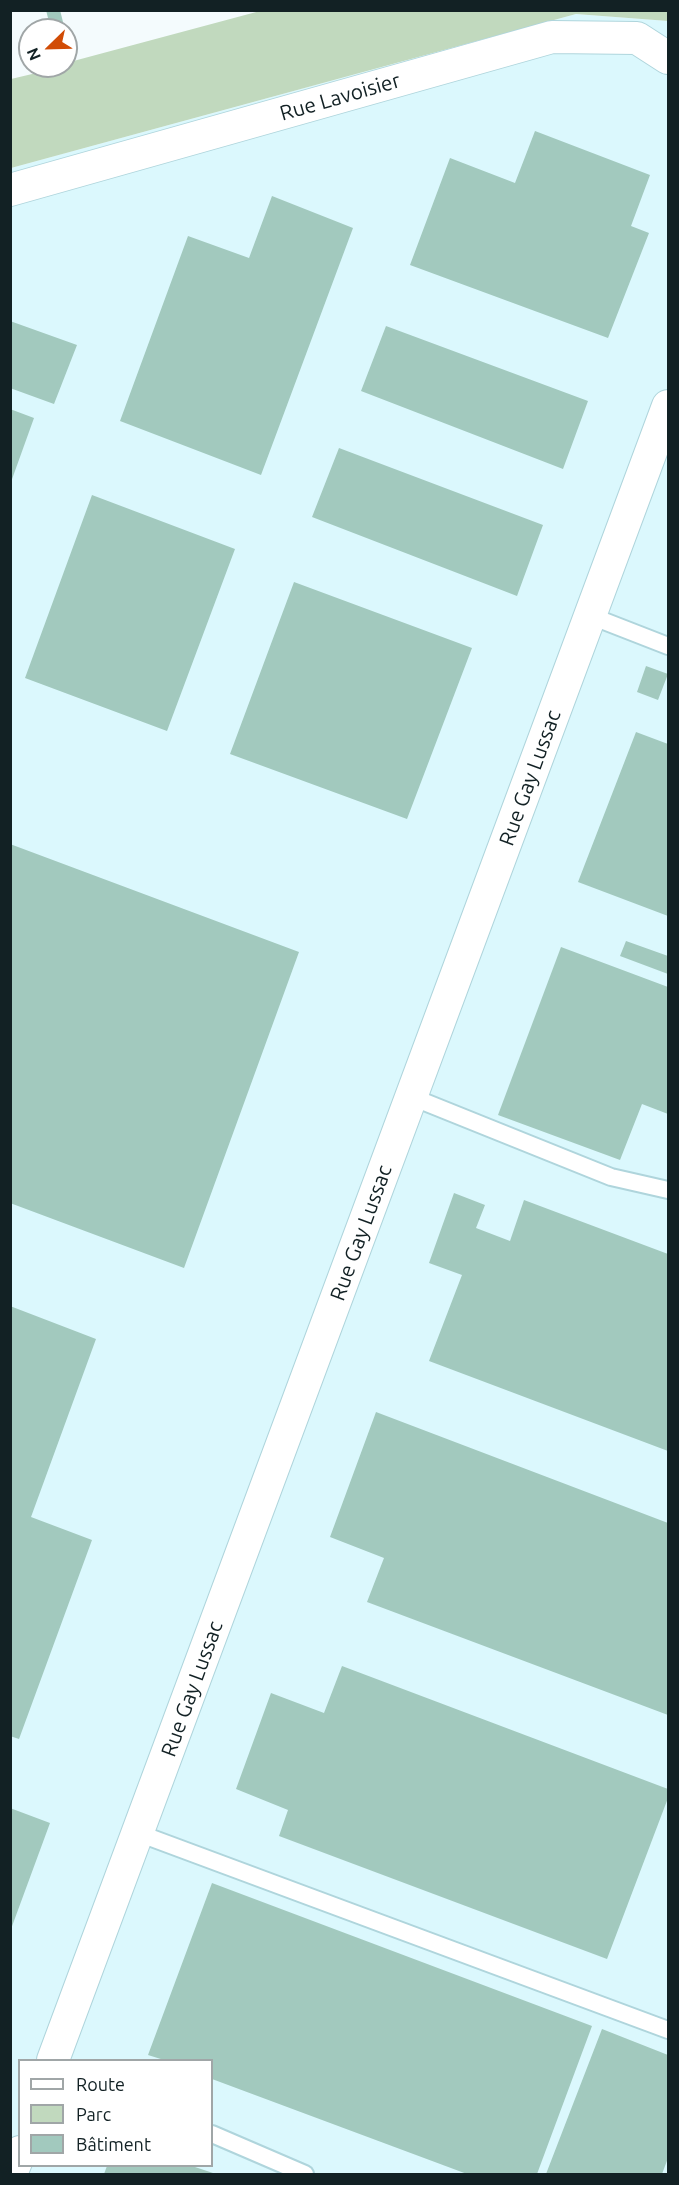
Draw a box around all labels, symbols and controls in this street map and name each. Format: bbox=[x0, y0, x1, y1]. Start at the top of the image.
north arrow bbox=[18, 18, 78, 78]
text: N bbox=[23, 45, 44, 63]
street label: Rue Lavoisier bbox=[277, 68, 403, 126]
street label: Rue Gay Lussac bbox=[494, 707, 566, 849]
street label: Rue Gay Lussac bbox=[325, 1162, 397, 1304]
street label: Rue Gay Lussac bbox=[156, 1618, 228, 1760]
legend bbox=[18, 2059, 213, 2167]
text: Route bbox=[76, 2074, 125, 2094]
text: Parc bbox=[76, 2104, 111, 2124]
text: Bâtiment bbox=[76, 2134, 151, 2154]

